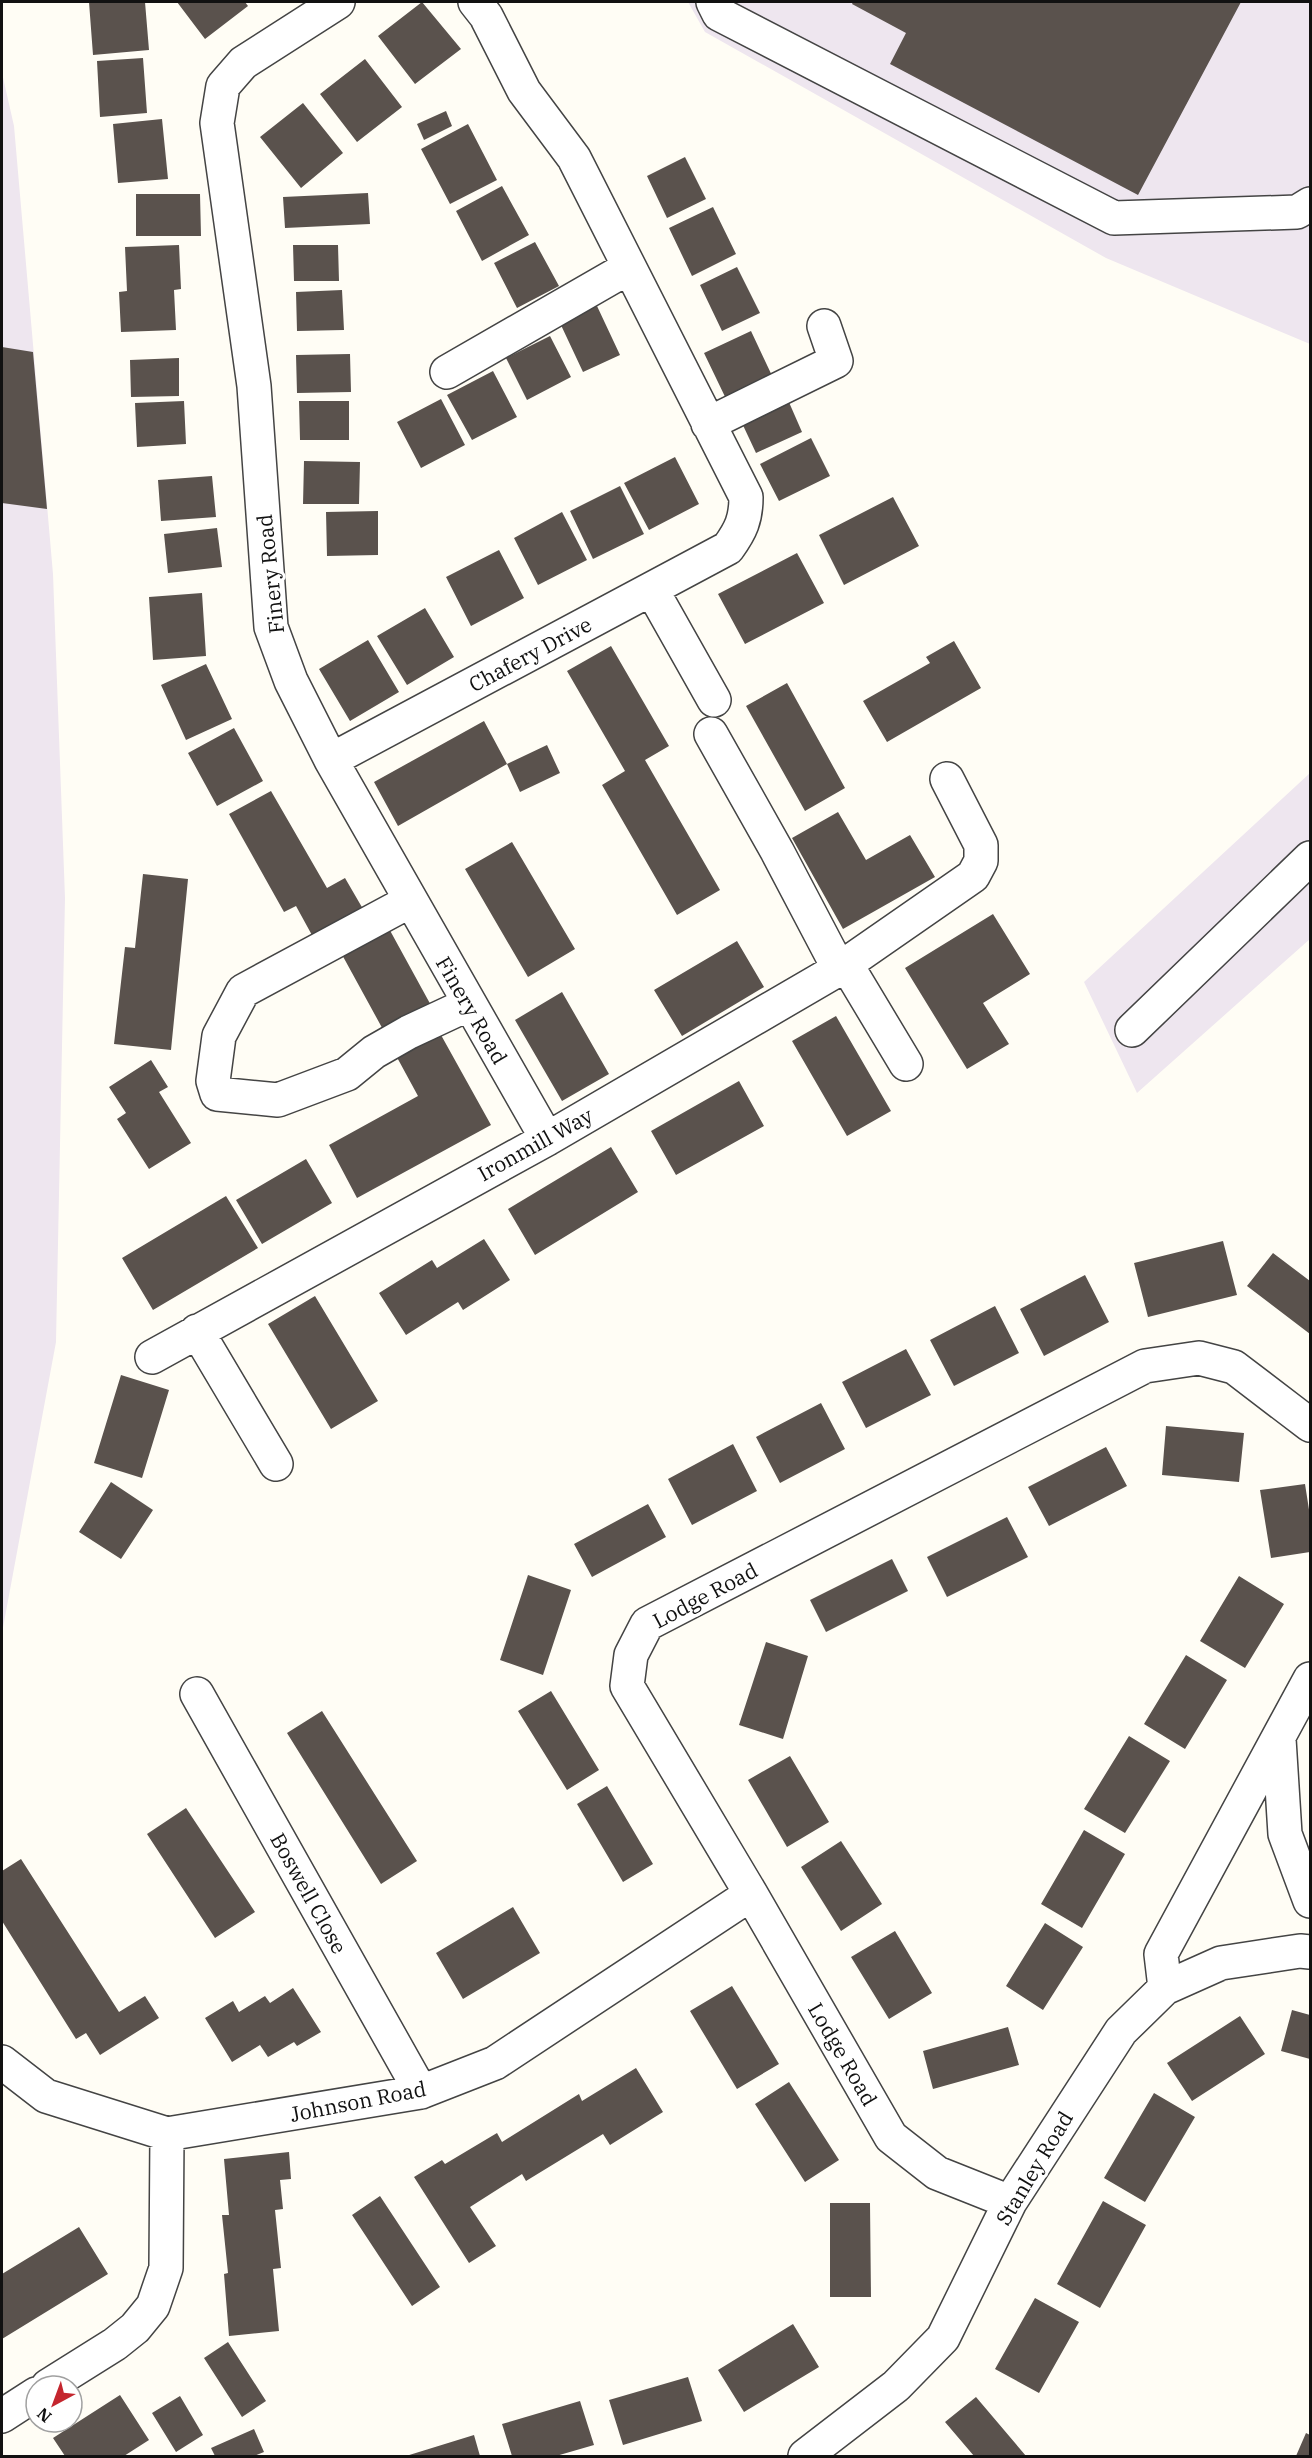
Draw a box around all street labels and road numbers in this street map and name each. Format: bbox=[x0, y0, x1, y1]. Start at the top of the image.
street label: Finery Road bbox=[250, 513, 290, 635]
street label: Chafery Drive bbox=[464, 610, 596, 698]
street label: Finery Road bbox=[430, 951, 514, 1069]
street label: Ironmill Way bbox=[472, 1100, 598, 1187]
street label: Lodge Road bbox=[648, 1556, 762, 1634]
street label: Boswell Close bbox=[264, 1828, 354, 1958]
street label: Lodge Road bbox=[802, 1997, 884, 2111]
street label: Johnson Road bbox=[287, 2074, 429, 2128]
street label: Stanley Road bbox=[989, 2106, 1079, 2230]

